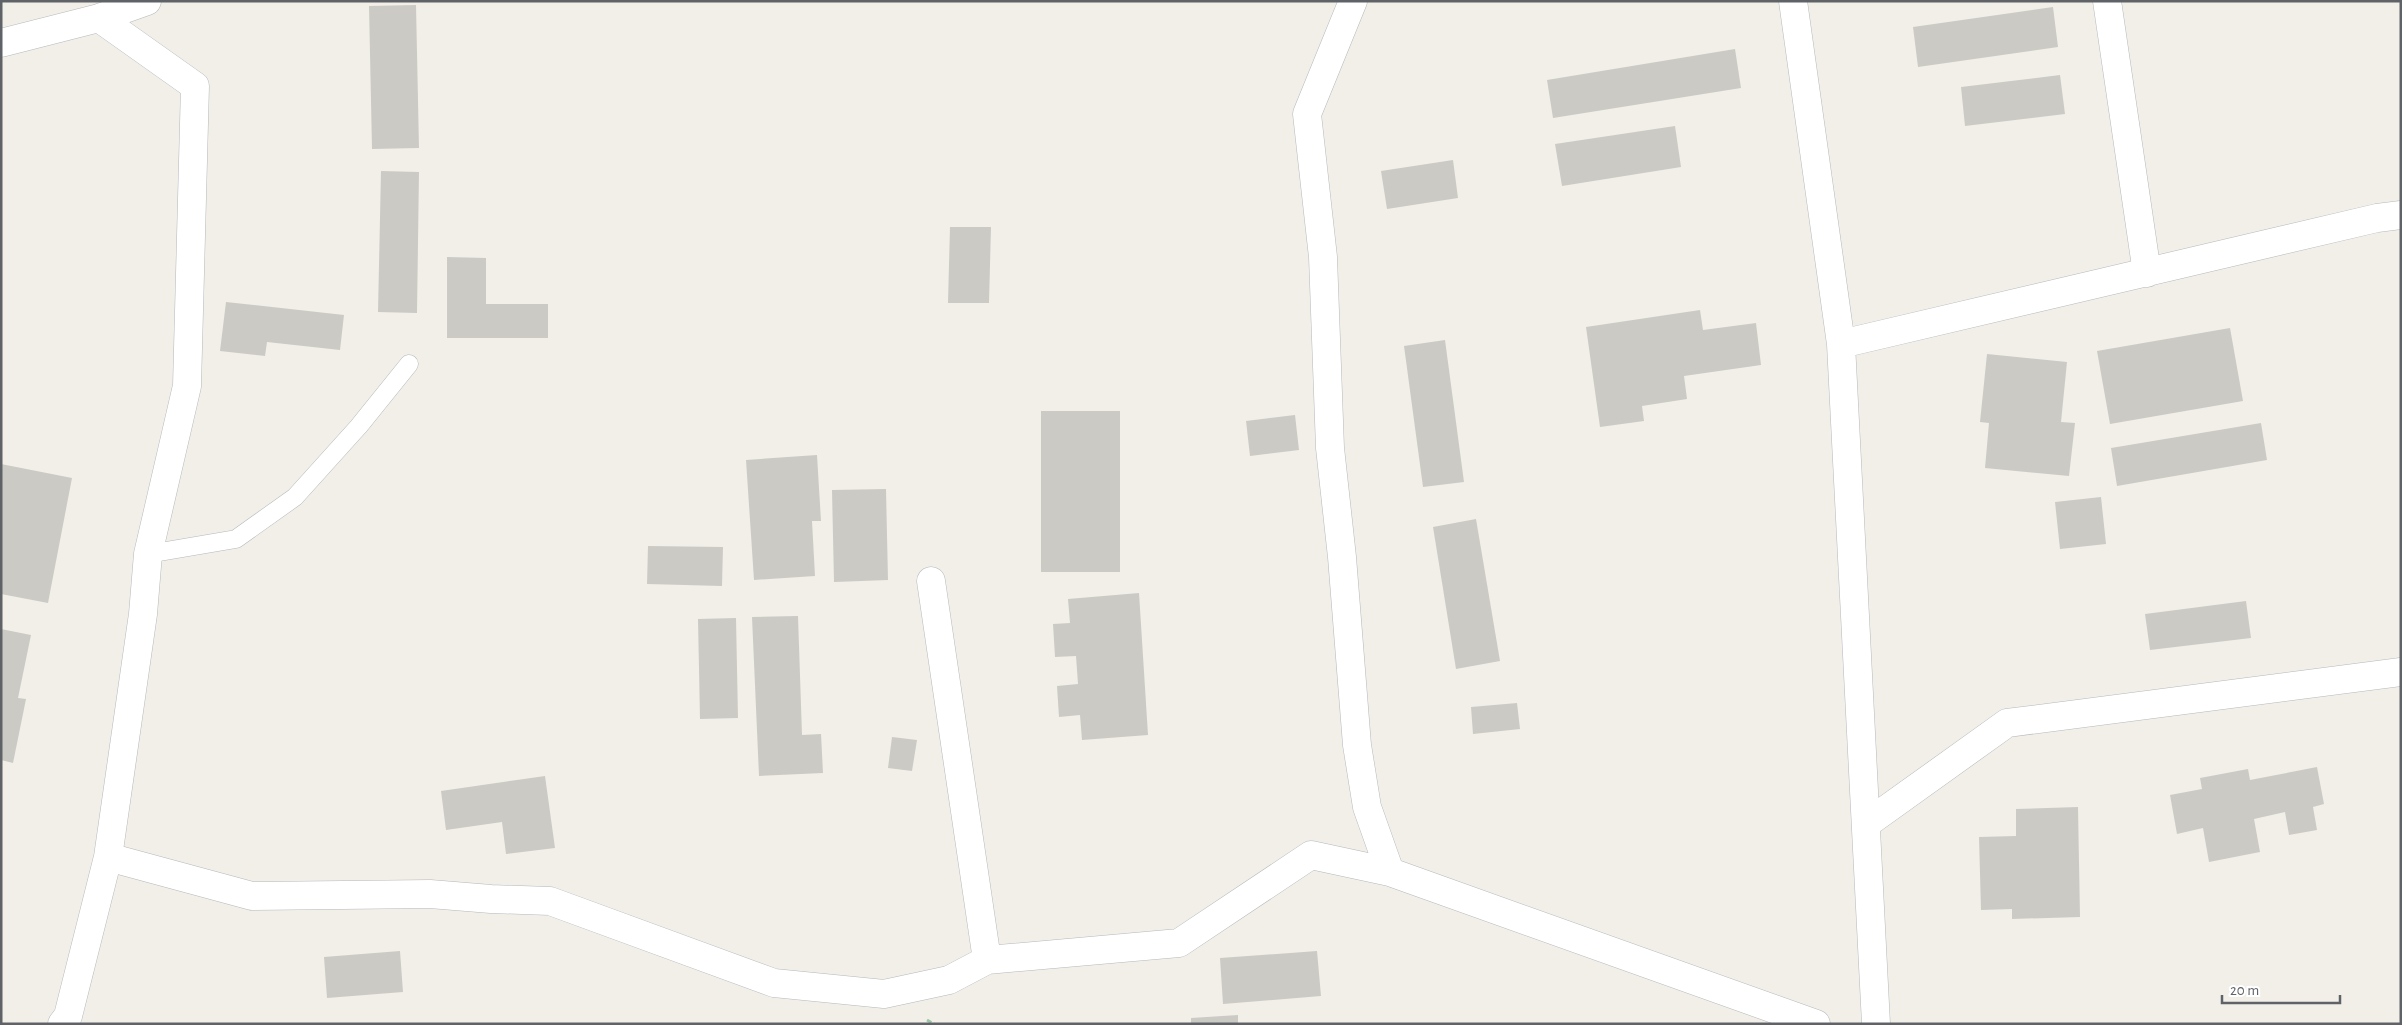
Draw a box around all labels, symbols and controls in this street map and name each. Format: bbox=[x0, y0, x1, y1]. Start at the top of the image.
scale bar bbox=[2222, 972, 2340, 1004]
text: 20 m bbox=[2230, 983, 2259, 998]

